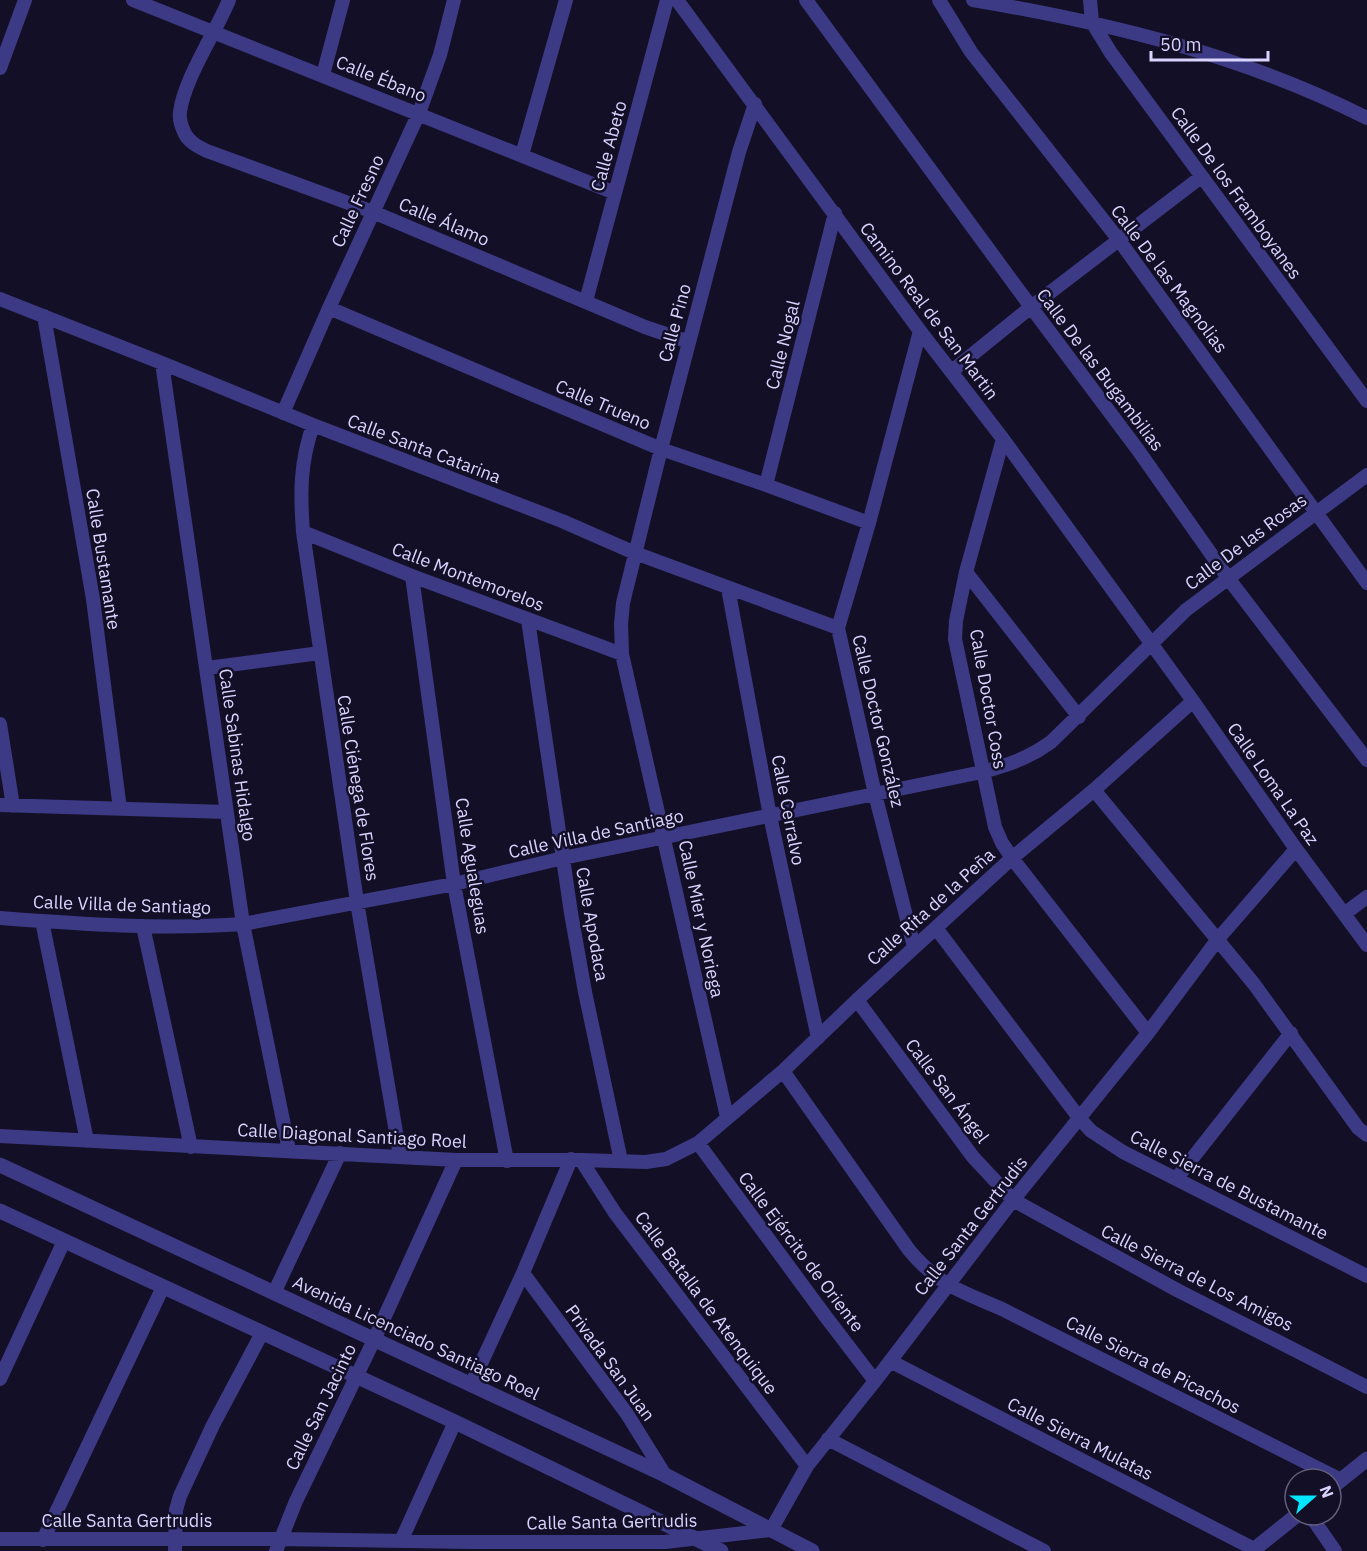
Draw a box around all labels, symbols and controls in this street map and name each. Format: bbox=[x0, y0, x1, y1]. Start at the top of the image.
scale bar bbox=[1151, 24, 1268, 62]
text: 50 m bbox=[1160, 33, 1202, 56]
street label: Calle Ébano bbox=[333, 50, 430, 107]
street label: Calle Abeto bbox=[585, 98, 632, 194]
street label: Calle De los Framboyanes bbox=[1166, 102, 1307, 284]
street label: Calle Fresno bbox=[326, 151, 389, 251]
street label: Calle Álamo bbox=[395, 192, 493, 251]
street label: Calle De las Magnolias bbox=[1106, 200, 1233, 358]
street label: Camino Real de San Martin bbox=[855, 217, 1004, 404]
street label: Calle Pino bbox=[653, 281, 696, 365]
street label: Calle De las Bugambilias bbox=[1032, 284, 1169, 456]
street label: Calle Nogal bbox=[760, 298, 805, 392]
street label: Calle Trueno bbox=[552, 374, 654, 435]
street label: Calle Santa Catarina bbox=[344, 409, 505, 489]
street label: Calle Bustamante bbox=[81, 487, 126, 631]
street label: Calle De las Rosas bbox=[1180, 488, 1311, 595]
street label: Calle Montemorelos bbox=[389, 537, 548, 616]
street label: Calle Doctor Coss bbox=[965, 627, 1012, 771]
street label: Calle Doctor González bbox=[847, 632, 910, 810]
street label: Calle Sabinas Hidalgo bbox=[214, 667, 261, 843]
street label: Calle Ciénega de Flores bbox=[332, 693, 385, 883]
street label: Calle Loma La Paz bbox=[1222, 718, 1324, 850]
street label: Calle Cerralvo bbox=[767, 753, 810, 867]
street label: Calle Agualeguas bbox=[450, 796, 495, 936]
street label: Calle Villa de Santiago bbox=[506, 804, 686, 863]
street label: Calle Mier y Noriega bbox=[674, 838, 730, 1000]
street label: Calle Rita de la Peña bbox=[862, 843, 1000, 970]
street label: Calle Apodaca bbox=[571, 865, 614, 983]
street label: Calle Villa de Santiago bbox=[32, 890, 212, 919]
street label: Calle San Ángel bbox=[901, 1034, 994, 1148]
street label: Calle Diagonal Santiago Roel bbox=[237, 1118, 467, 1153]
street label: Calle Sierra de Bustamante bbox=[1126, 1125, 1332, 1245]
street label: Calle Santa Gertrudis bbox=[909, 1151, 1032, 1300]
street label: Calle Ejército de Oriente bbox=[734, 1167, 869, 1336]
street label: Calle Batalla de Atenquique bbox=[630, 1206, 783, 1399]
street label: Calle Sierra de Los Amigos bbox=[1097, 1219, 1297, 1336]
street label: Avenida Licenciado Santiago Roel bbox=[289, 1270, 543, 1405]
street label: Privada San Juan bbox=[560, 1300, 660, 1425]
street label: Calle Sierra de Picachos bbox=[1062, 1310, 1245, 1419]
street label: Calle San Jacinto bbox=[280, 1340, 361, 1474]
street label: Calle Sierra Mulatas bbox=[1003, 1392, 1157, 1485]
north arrow bbox=[1283, 1467, 1343, 1527]
text: N bbox=[1316, 1483, 1338, 1501]
street label: Calle Santa Gertrudis bbox=[41, 1509, 213, 1532]
street label: Calle Santa Gertrudis bbox=[526, 1509, 698, 1534]

